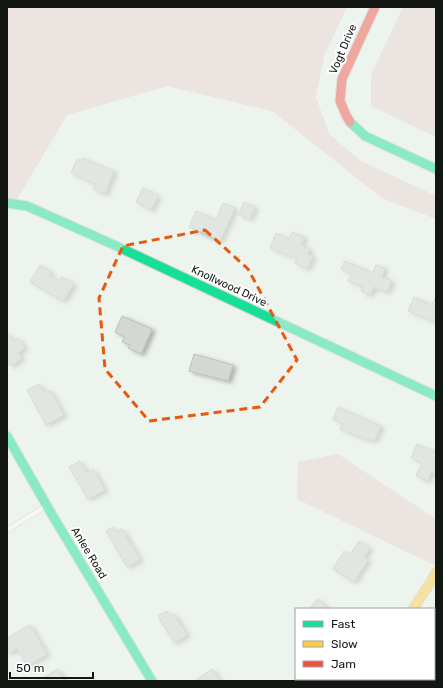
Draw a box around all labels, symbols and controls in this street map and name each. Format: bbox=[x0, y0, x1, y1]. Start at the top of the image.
street label: Vogt Drive bbox=[327, 22, 359, 76]
street label: Knollwood Drive bbox=[189, 263, 269, 309]
street label: Anlee Road bbox=[69, 525, 109, 581]
legend bbox=[295, 608, 435, 680]
text: Fast bbox=[331, 617, 355, 631]
text: Slow bbox=[331, 637, 358, 651]
scale bar bbox=[10, 654, 93, 680]
text: Jam bbox=[331, 657, 356, 671]
text: 50 m bbox=[16, 661, 44, 675]

